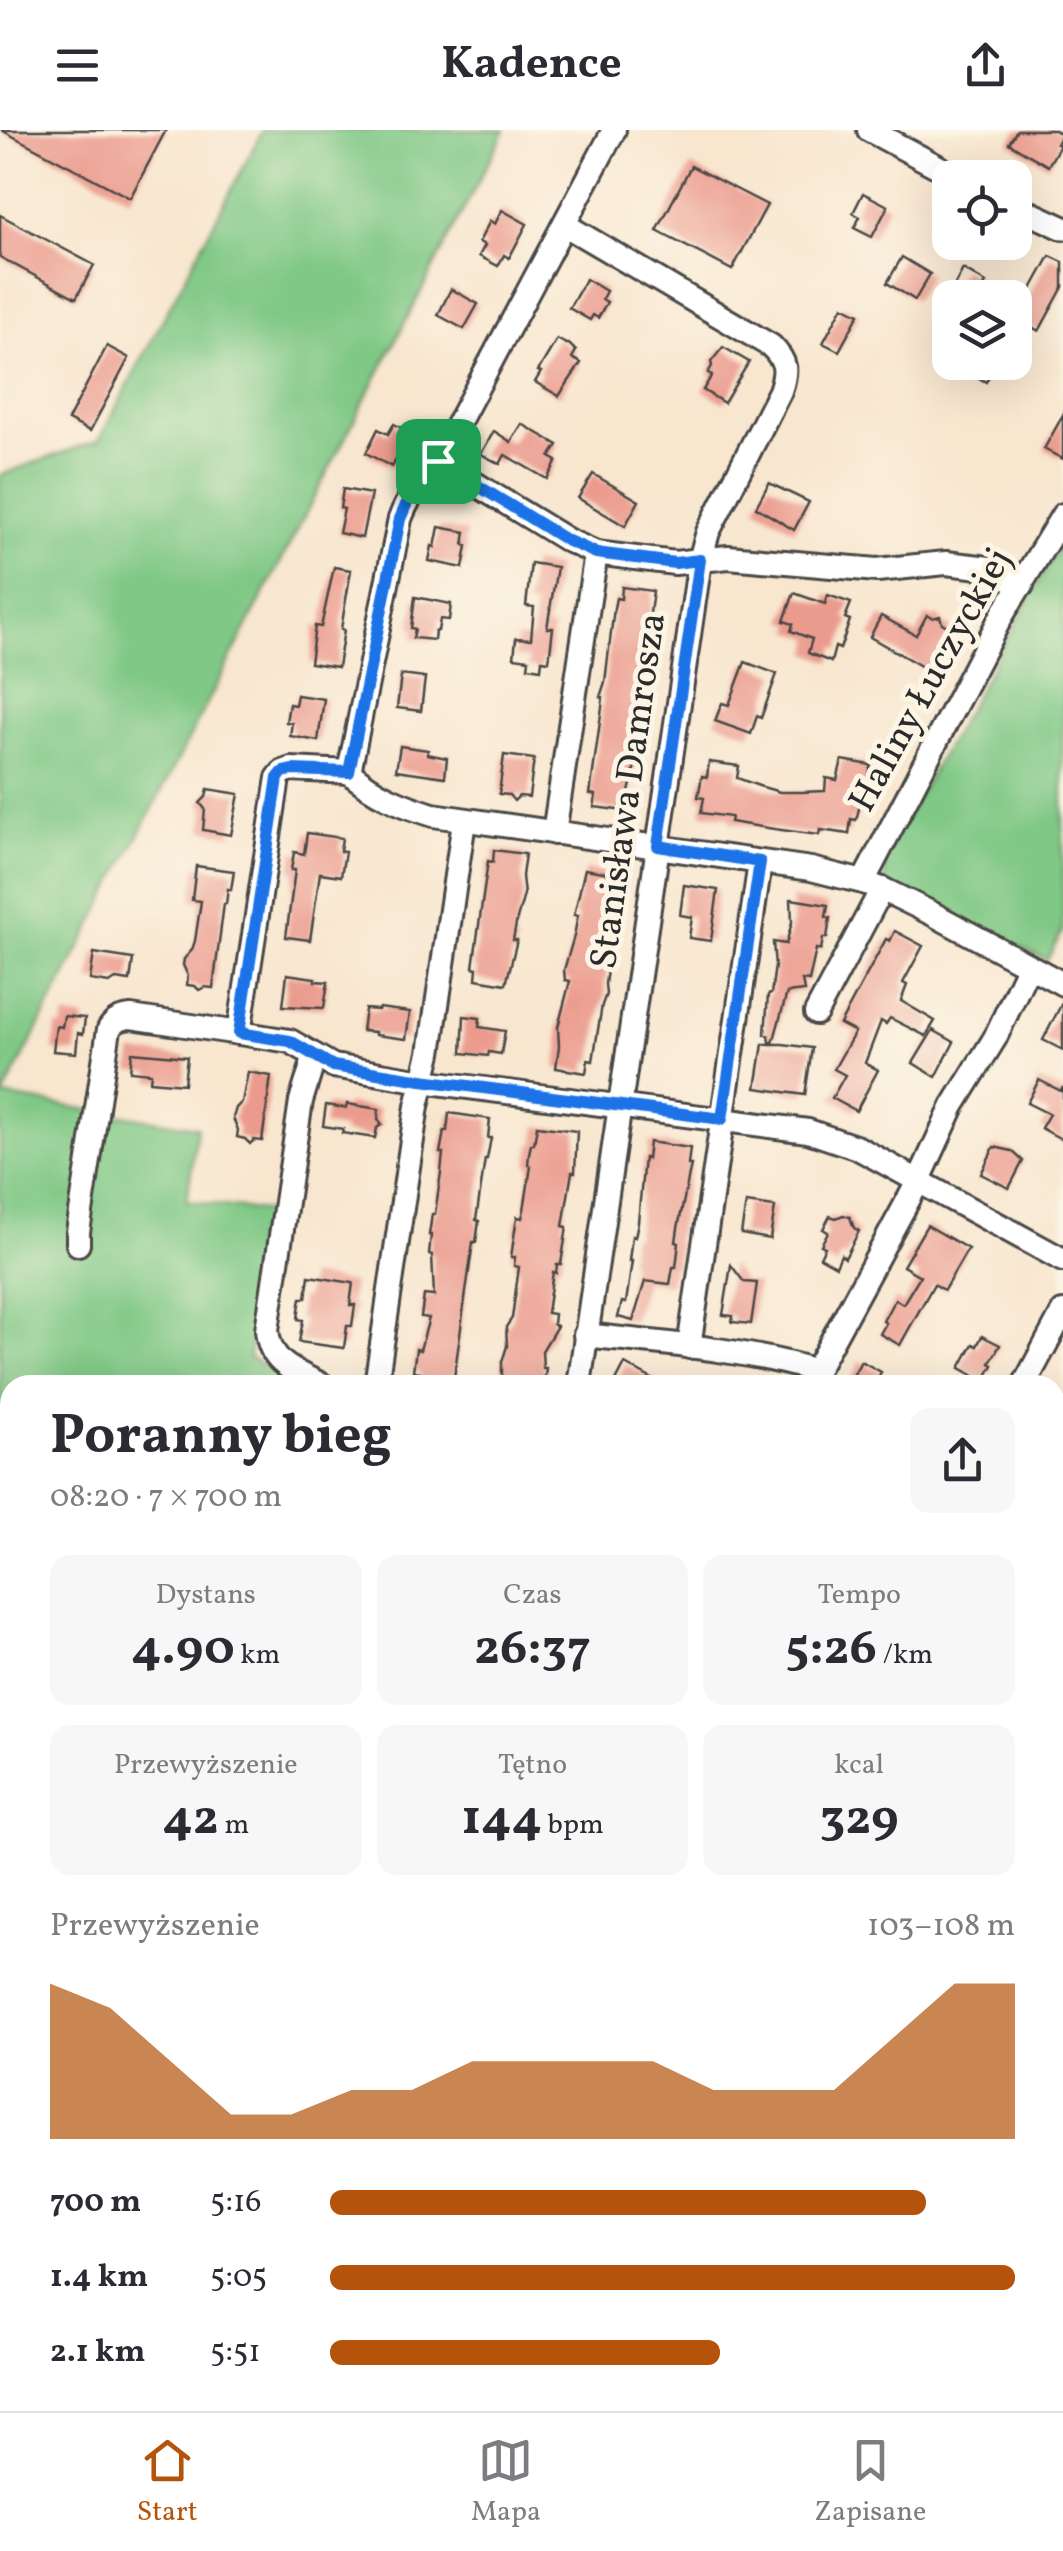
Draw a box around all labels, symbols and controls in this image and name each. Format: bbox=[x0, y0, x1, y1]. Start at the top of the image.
text: Kadence bbox=[441, 34, 622, 97]
icon: menu bbox=[50, 38, 105, 93]
icon: share bbox=[958, 38, 1013, 93]
map controls bbox=[932, 160, 1032, 380]
button: locate bbox=[932, 160, 1032, 260]
button: layers bbox=[932, 280, 1032, 380]
pin bbox=[396, 419, 481, 504]
icon: arrive bbox=[411, 434, 466, 489]
street label: Haliny Łuczyckiej bbox=[837, 539, 1027, 823]
street label: Stanisława Damrosza bbox=[579, 609, 681, 973]
text: Poranny bieg bbox=[50, 1400, 392, 1476]
button: share bbox=[910, 1408, 1015, 1513]
text: 08:20 · 7 × 700 m bbox=[50, 1476, 282, 1520]
text: Dystans bbox=[156, 1576, 256, 1615]
text: Czas bbox=[503, 1576, 562, 1615]
text: Tempo bbox=[817, 1576, 901, 1615]
text: 4.90 bbox=[131, 1615, 235, 1685]
text: 26:37 bbox=[474, 1615, 591, 1685]
text: 5:26 bbox=[785, 1615, 877, 1685]
text: km bbox=[235, 1636, 280, 1675]
text: /km bbox=[877, 1636, 933, 1675]
text: Przewyższenie bbox=[114, 1746, 298, 1785]
text: Tętno bbox=[498, 1746, 567, 1785]
text: kcal bbox=[834, 1746, 884, 1785]
text: 42 bbox=[162, 1785, 219, 1855]
text: 144 bbox=[461, 1785, 542, 1855]
text: 329 bbox=[820, 1785, 899, 1855]
text: m bbox=[219, 1806, 249, 1845]
text: bpm bbox=[542, 1806, 604, 1845]
text: Przewyższenie bbox=[50, 1905, 260, 1949]
text: 103–108 m bbox=[867, 1905, 1015, 1949]
text: 700 m bbox=[50, 2181, 141, 2225]
text: 5:16 bbox=[210, 2181, 262, 2225]
text: 1.4 km bbox=[50, 2256, 148, 2300]
text: 5:05 bbox=[210, 2256, 267, 2300]
text: 2.1 km bbox=[50, 2331, 145, 2375]
text: 5:51 bbox=[210, 2331, 261, 2375]
tab: Start bbox=[137, 2433, 197, 2532]
tab: Mapa bbox=[471, 2433, 541, 2532]
tab: Zapisane bbox=[814, 2433, 926, 2532]

